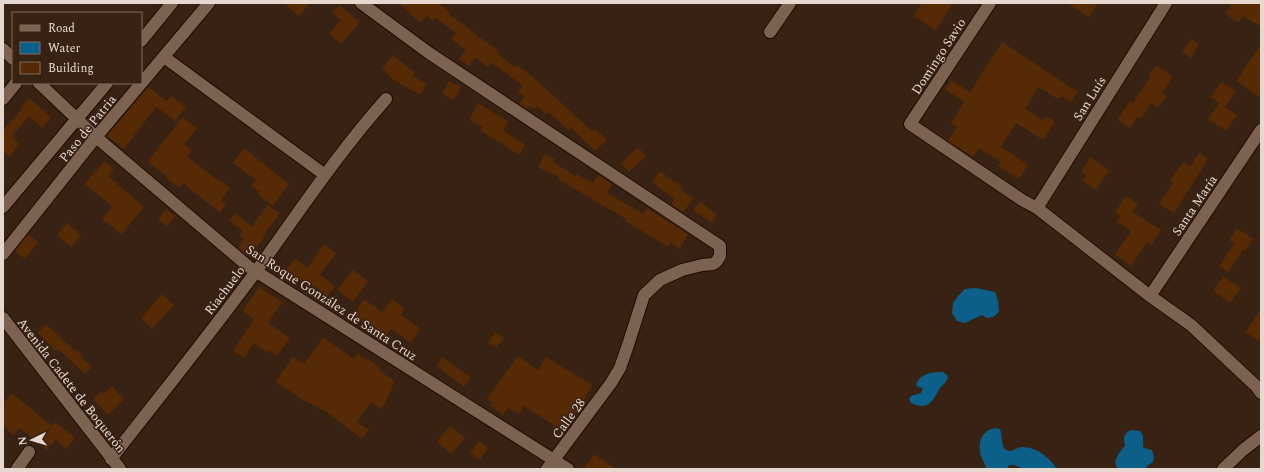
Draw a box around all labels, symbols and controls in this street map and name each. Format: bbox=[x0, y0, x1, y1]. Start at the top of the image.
legend bbox=[12, 12, 142, 84]
street label: Domingo Savio bbox=[907, 14, 971, 99]
text: Road bbox=[48, 19, 75, 38]
text: Water bbox=[48, 39, 80, 58]
text: Building bbox=[48, 59, 94, 78]
street label: San Luís bbox=[1068, 72, 1111, 125]
street label: Paso de Patria bbox=[54, 90, 122, 167]
street label: Santa María bbox=[1167, 171, 1223, 240]
street label: San Roque González de Santa Cruz bbox=[242, 240, 421, 366]
street label: Riachuelo bbox=[200, 262, 250, 319]
street label: Avenida Cadete de Boquerón bbox=[12, 314, 131, 458]
street label: Calle 28 bbox=[547, 394, 590, 443]
north arrow bbox=[12, 420, 52, 460]
text: N bbox=[14, 436, 31, 446]

